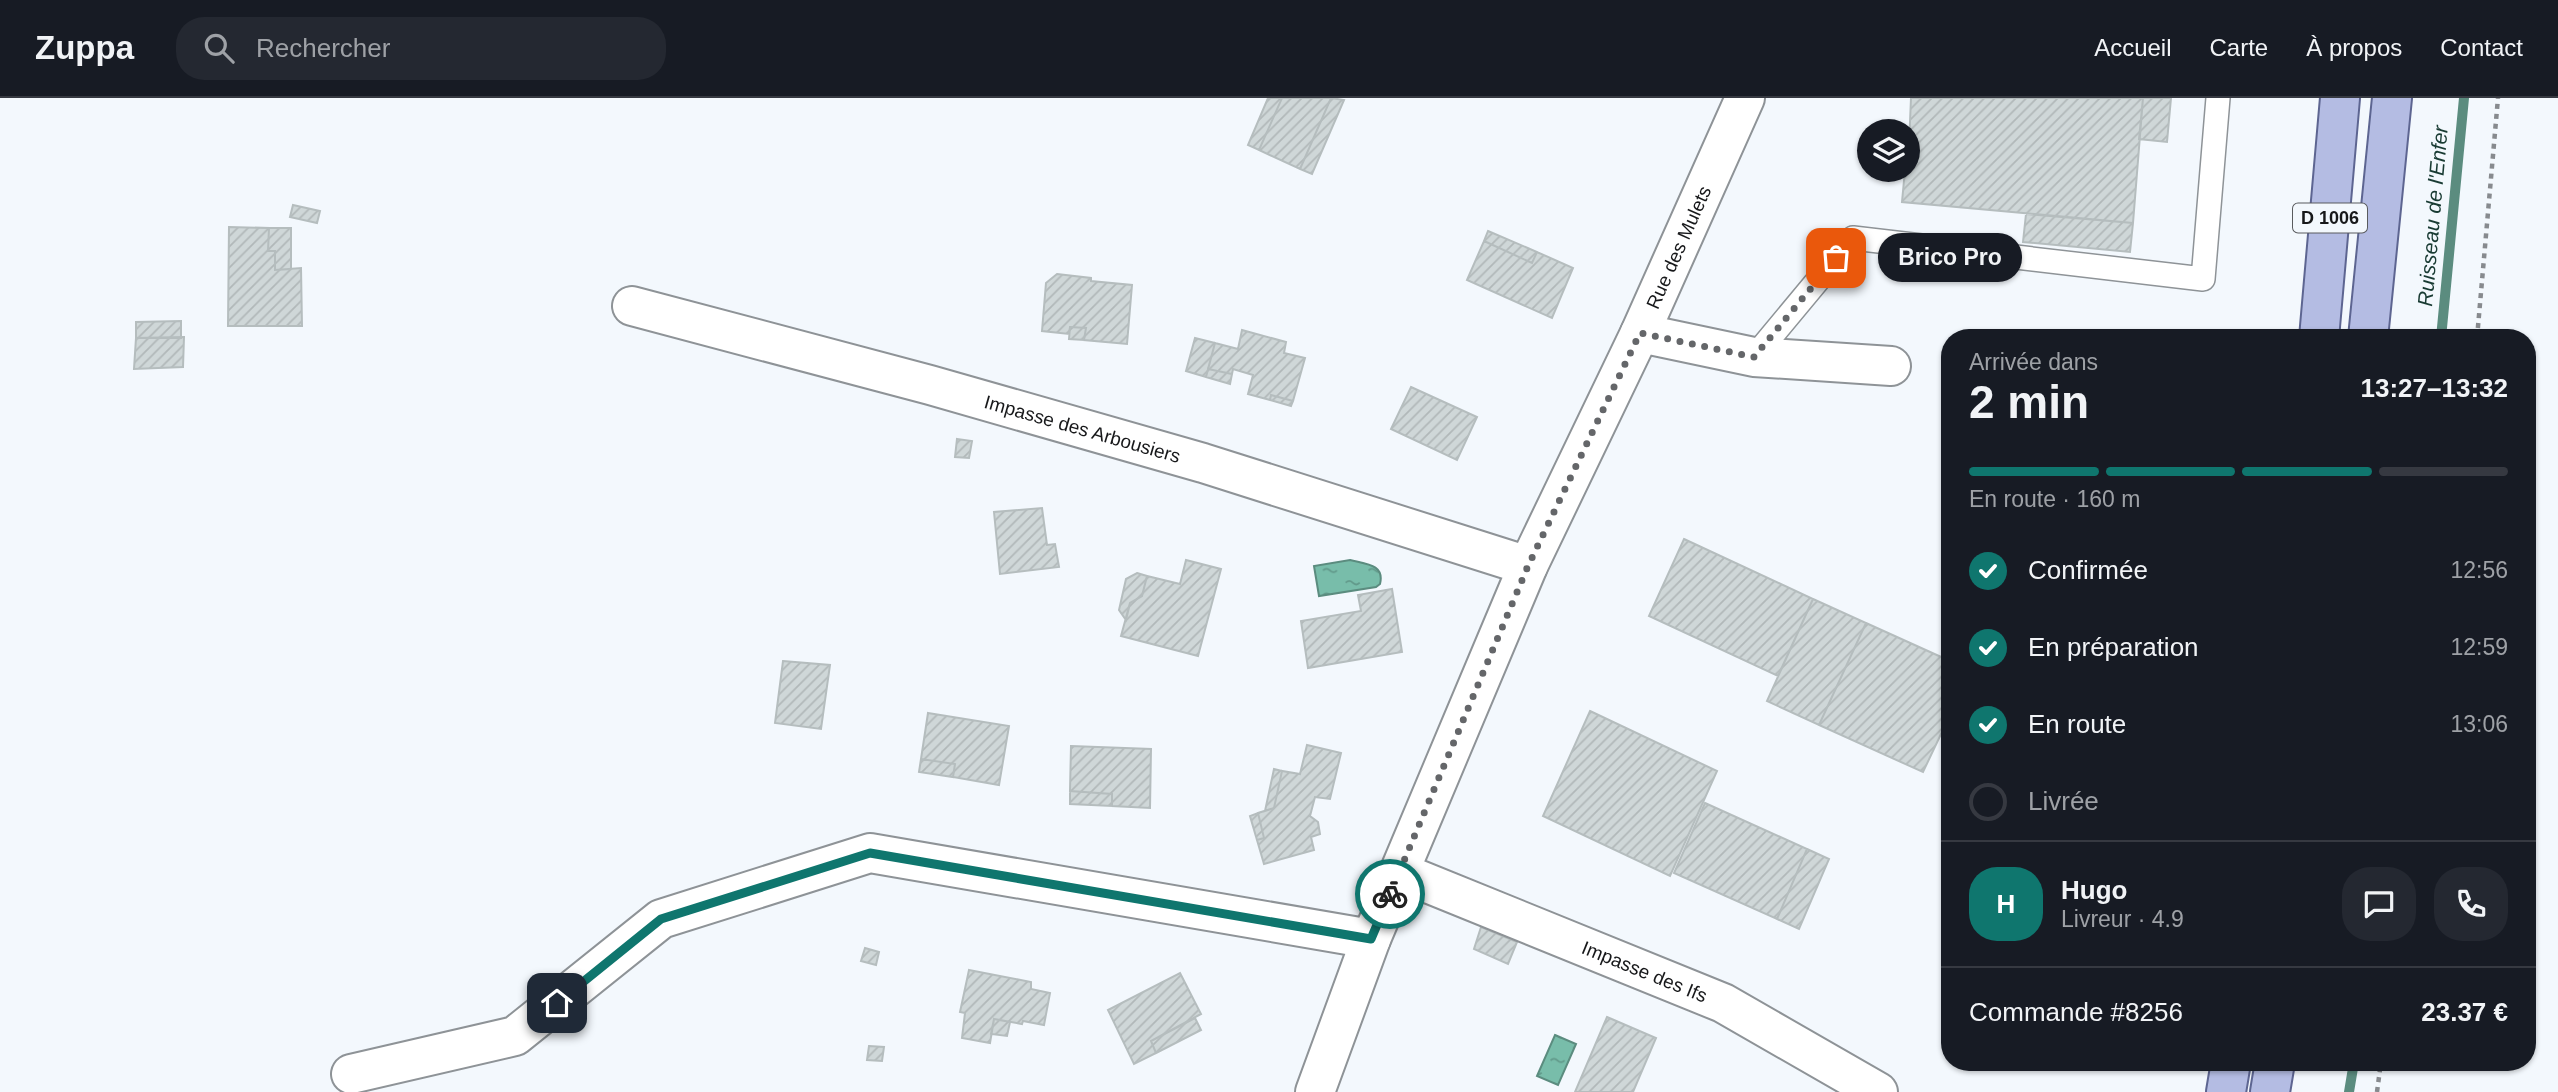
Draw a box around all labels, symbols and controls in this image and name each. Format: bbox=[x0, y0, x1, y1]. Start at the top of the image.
search box bbox=[176, 17, 666, 80]
text: Zuppa bbox=[35, 29, 134, 66]
icon: search bbox=[200, 29, 238, 67]
text: Rechercher bbox=[256, 33, 390, 63]
text: Accueil bbox=[2094, 34, 2172, 61]
text: Carte bbox=[2210, 34, 2268, 61]
text: À propos bbox=[2306, 34, 2402, 61]
text: Contact bbox=[2440, 34, 2523, 61]
map controls bbox=[1857, 119, 1920, 182]
button: layers bbox=[1857, 119, 1920, 182]
water label: Ruisseau de l'Enfer bbox=[2413, 124, 2452, 307]
street label: Rue des Mulets bbox=[1642, 183, 1715, 312]
road number: D 1006 bbox=[2293, 204, 2367, 232]
pin bbox=[1806, 228, 1866, 288]
callout: Brico Pro bbox=[1878, 234, 2022, 282]
icon: bag bbox=[1817, 239, 1855, 277]
text: Brico Pro bbox=[1898, 244, 2002, 270]
text: Arrivée dans bbox=[1969, 349, 2098, 375]
text: 13:27–13:32 bbox=[2361, 373, 2508, 403]
text: 2 min bbox=[1969, 376, 2089, 428]
street label: Impasse des Arbousiers bbox=[982, 391, 1183, 467]
text: En route · 160 m bbox=[1969, 486, 2140, 512]
icon: check bbox=[1969, 552, 2007, 590]
text: Confirmée bbox=[2028, 555, 2148, 585]
text: 12:56 bbox=[2450, 557, 2508, 583]
icon: check bbox=[1969, 629, 2007, 667]
text: En préparation bbox=[2028, 632, 2199, 662]
text: 12:59 bbox=[2450, 634, 2508, 660]
icon: check bbox=[1969, 706, 2007, 744]
text: En route bbox=[2028, 709, 2126, 739]
text: 13:06 bbox=[2450, 711, 2508, 737]
text: Livrée bbox=[2028, 786, 2099, 816]
courier bbox=[1355, 859, 1425, 929]
button: chat bbox=[2342, 867, 2416, 941]
button: phone bbox=[2434, 867, 2508, 941]
icon: bike bbox=[1371, 875, 1409, 913]
text: Hugo bbox=[2061, 875, 2127, 905]
text: H bbox=[1997, 889, 2015, 919]
text: Livreur · 4.9 bbox=[2061, 906, 2184, 932]
street label: Impasse des Ifs bbox=[1579, 937, 1710, 1006]
pin bbox=[527, 973, 587, 1033]
icon: home bbox=[538, 984, 576, 1022]
text: Commande #8256 bbox=[1969, 997, 2183, 1027]
text: 23.37 € bbox=[2421, 997, 2508, 1027]

